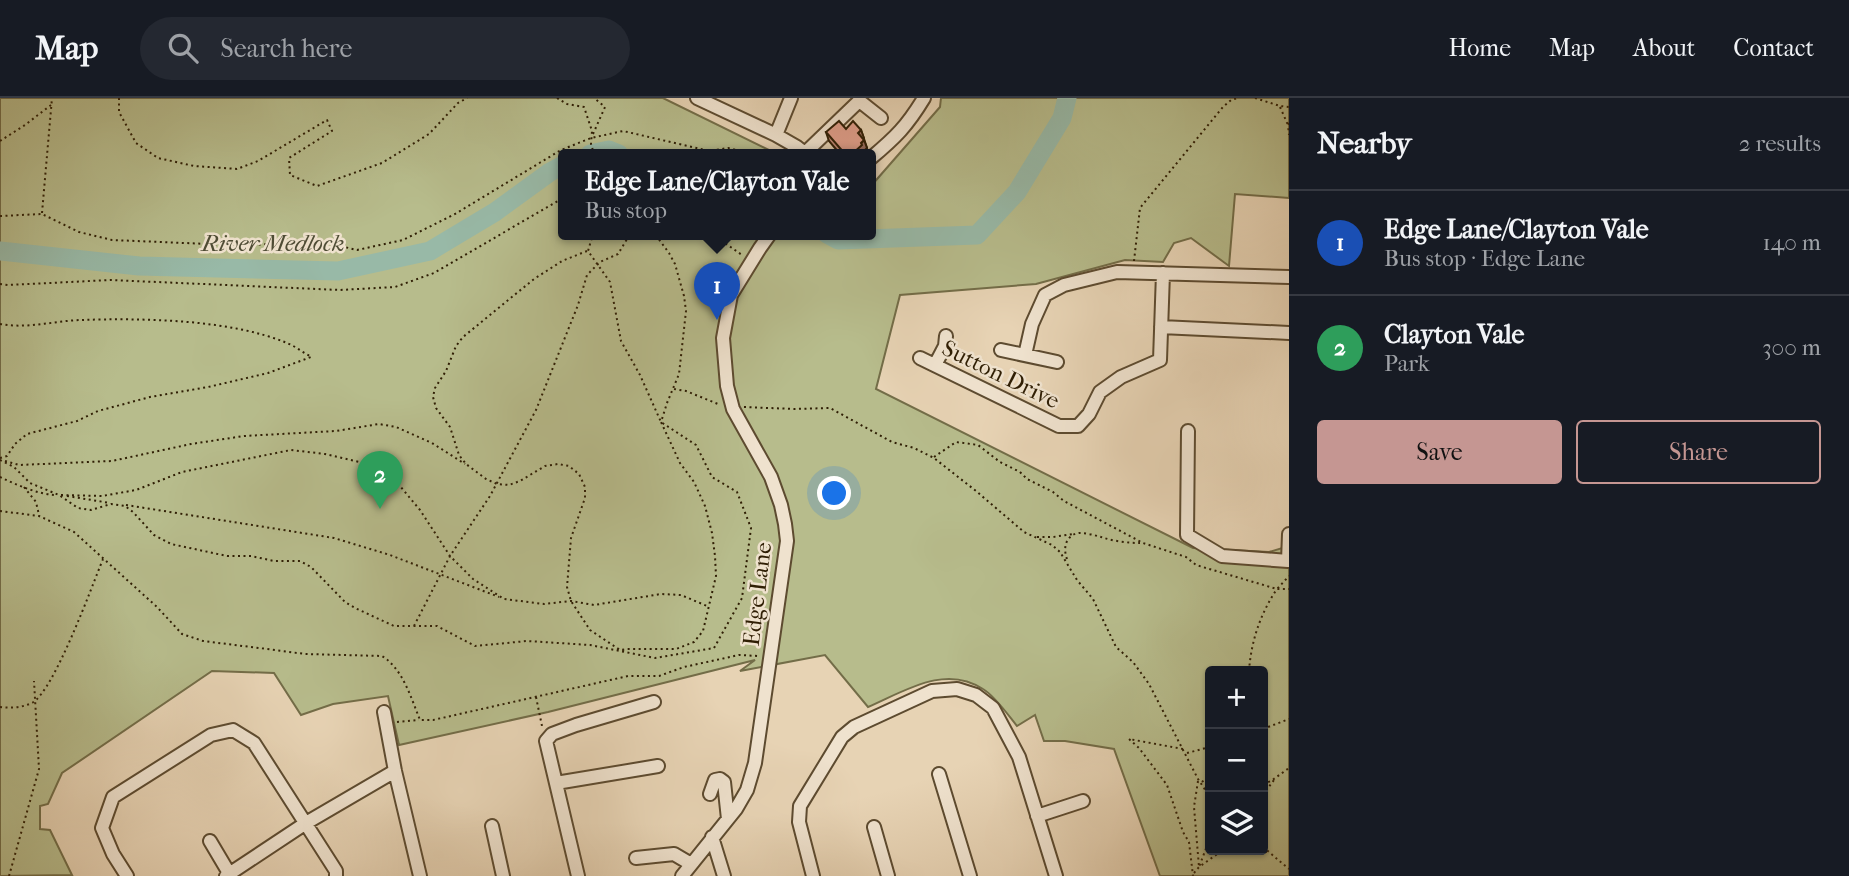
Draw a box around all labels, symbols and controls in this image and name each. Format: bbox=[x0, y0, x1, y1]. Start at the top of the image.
search box bbox=[140, 17, 630, 80]
text: Map bbox=[35, 29, 98, 68]
icon: search bbox=[164, 29, 202, 67]
text: Search here bbox=[220, 33, 352, 64]
text: Home bbox=[1449, 34, 1511, 62]
text: Map bbox=[1549, 34, 1595, 62]
text: About bbox=[1633, 34, 1695, 62]
text: Contact bbox=[1733, 34, 1814, 62]
text: Nearby bbox=[1317, 126, 1412, 161]
text: 2 results bbox=[1739, 130, 1821, 157]
popup bbox=[558, 149, 876, 240]
text: Edge Lane/Clayton Vale bbox=[585, 166, 849, 197]
text: Bus stop bbox=[585, 197, 667, 224]
text: Edge Lane/Clayton Vale bbox=[1384, 214, 1649, 245]
water label: River Medlock bbox=[199, 229, 345, 257]
text: 1 bbox=[1336, 229, 1344, 256]
text: 140 m bbox=[1762, 229, 1821, 256]
text: Bus stop · Edge Lane bbox=[1384, 245, 1585, 272]
pin: 1 bbox=[694, 262, 740, 320]
text: Clayton Vale bbox=[1384, 319, 1524, 350]
street label: Sutton Drive bbox=[938, 334, 1064, 414]
text: 2 bbox=[1334, 334, 1346, 361]
text: 300 m bbox=[1762, 334, 1821, 361]
text: Park bbox=[1384, 350, 1430, 377]
button: Save bbox=[1317, 420, 1562, 484]
button: Share bbox=[1576, 420, 1821, 484]
pin: 2 bbox=[357, 451, 403, 509]
your location bbox=[817, 476, 851, 510]
street label: Edge Lane bbox=[738, 541, 777, 647]
map controls bbox=[1205, 666, 1268, 855]
button: + bbox=[1205, 666, 1268, 729]
button: − bbox=[1205, 729, 1268, 792]
button: layers bbox=[1205, 792, 1268, 855]

